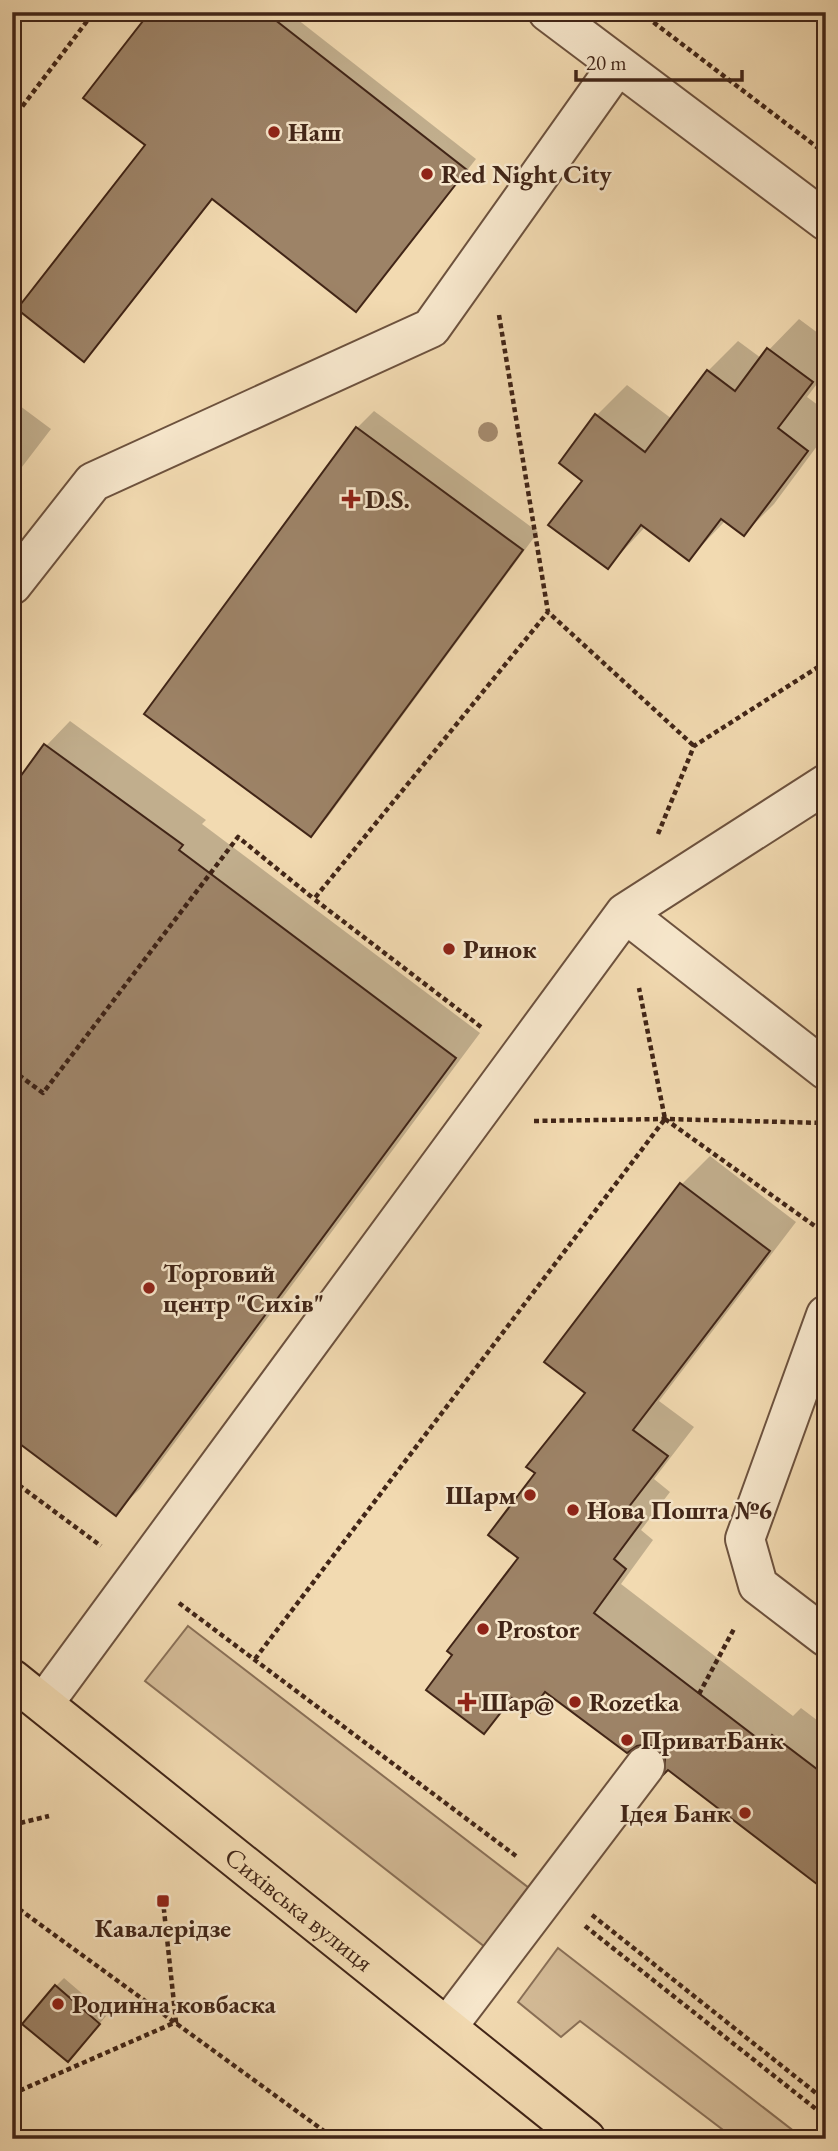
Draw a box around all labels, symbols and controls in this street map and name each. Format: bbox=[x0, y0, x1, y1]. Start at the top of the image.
scale bar bbox=[576, 38, 742, 82]
text: 20 m bbox=[586, 49, 627, 76]
place label: Наш bbox=[288, 115, 341, 149]
marker: Наш bbox=[266, 124, 282, 140]
place label: Red Night City bbox=[441, 157, 612, 191]
marker: Red Night City bbox=[419, 166, 435, 182]
place label: D.S. bbox=[365, 482, 410, 516]
marker: D.S. bbox=[343, 491, 359, 507]
place label: Ринок bbox=[463, 932, 537, 966]
marker: Ринок bbox=[441, 941, 457, 957]
place label: Tорговий центр "Сихів" bbox=[163, 1256, 324, 1320]
marker: Tорговий центр "Сихів" bbox=[141, 1280, 157, 1296]
place label: Шарм bbox=[446, 1478, 516, 1512]
marker: Шарм bbox=[522, 1487, 538, 1503]
place label: Нова Пошта №6 bbox=[587, 1493, 772, 1527]
marker: Нова Пошта №6 bbox=[565, 1502, 581, 1518]
place label: Prostor bbox=[497, 1612, 579, 1646]
marker: Prostor bbox=[475, 1621, 491, 1637]
place label: Шар@ bbox=[481, 1685, 554, 1719]
place label: Rozetka bbox=[589, 1685, 680, 1719]
marker: Шар@ bbox=[459, 1694, 475, 1710]
marker: Rozetka bbox=[567, 1694, 583, 1710]
place label: ПриватБанк bbox=[641, 1723, 784, 1757]
marker: ПриватБанк bbox=[619, 1732, 635, 1748]
place label: Ідея Банк bbox=[620, 1796, 732, 1830]
marker: Ідея Банк bbox=[737, 1805, 753, 1821]
street label: Сихівська вулиця bbox=[218, 1839, 381, 1979]
marker: Кавалерідзе bbox=[155, 1893, 171, 1909]
place label: Кавалерідзе bbox=[95, 1911, 231, 1945]
place label: Родинна ковбаска bbox=[72, 1987, 276, 2021]
marker: Родинна ковбаска bbox=[50, 1996, 66, 2012]

